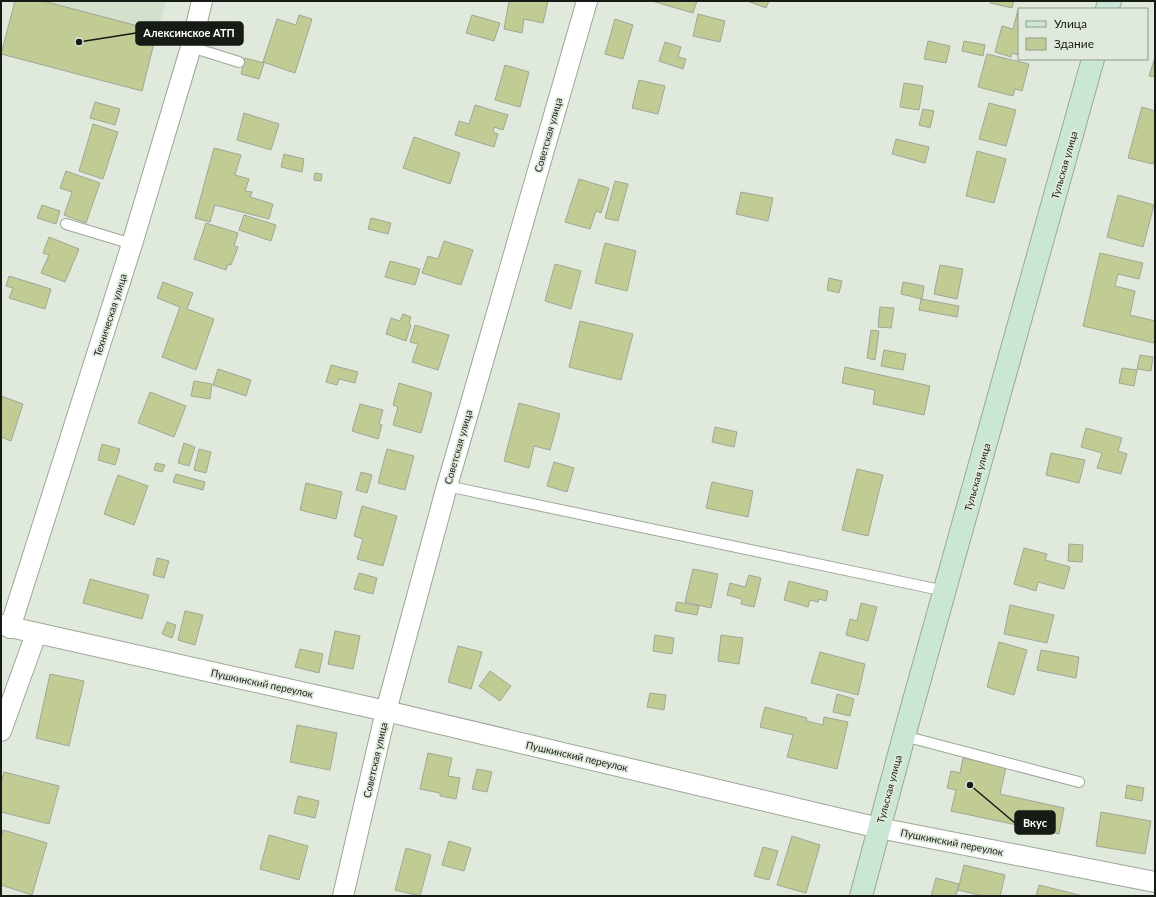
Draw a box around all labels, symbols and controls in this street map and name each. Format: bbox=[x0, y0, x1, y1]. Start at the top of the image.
legend bbox=[1018, 8, 1148, 60]
text: Улица bbox=[1054, 16, 1087, 31]
callout: Алексинское АТП bbox=[136, 22, 243, 45]
text: Алексинское АТП bbox=[142, 26, 235, 39]
text: Здание bbox=[1054, 36, 1094, 51]
street label: Советская улица bbox=[532, 96, 564, 174]
street label: Тульская улица bbox=[1049, 130, 1079, 200]
street label: Техническая улица bbox=[91, 272, 129, 358]
street label: Советская улица bbox=[442, 408, 474, 486]
street label: Тульская улица bbox=[962, 442, 992, 512]
street label: Пушкинский переулок bbox=[210, 666, 315, 700]
street label: Советская улица bbox=[360, 721, 390, 799]
street label: Пушкинский переулок bbox=[525, 738, 630, 774]
street label: Тульская улица bbox=[874, 754, 904, 824]
callout: Вкус bbox=[1015, 811, 1055, 834]
text: Вкус bbox=[1023, 816, 1048, 829]
street label: Пушкинский переулок bbox=[900, 826, 1005, 858]

